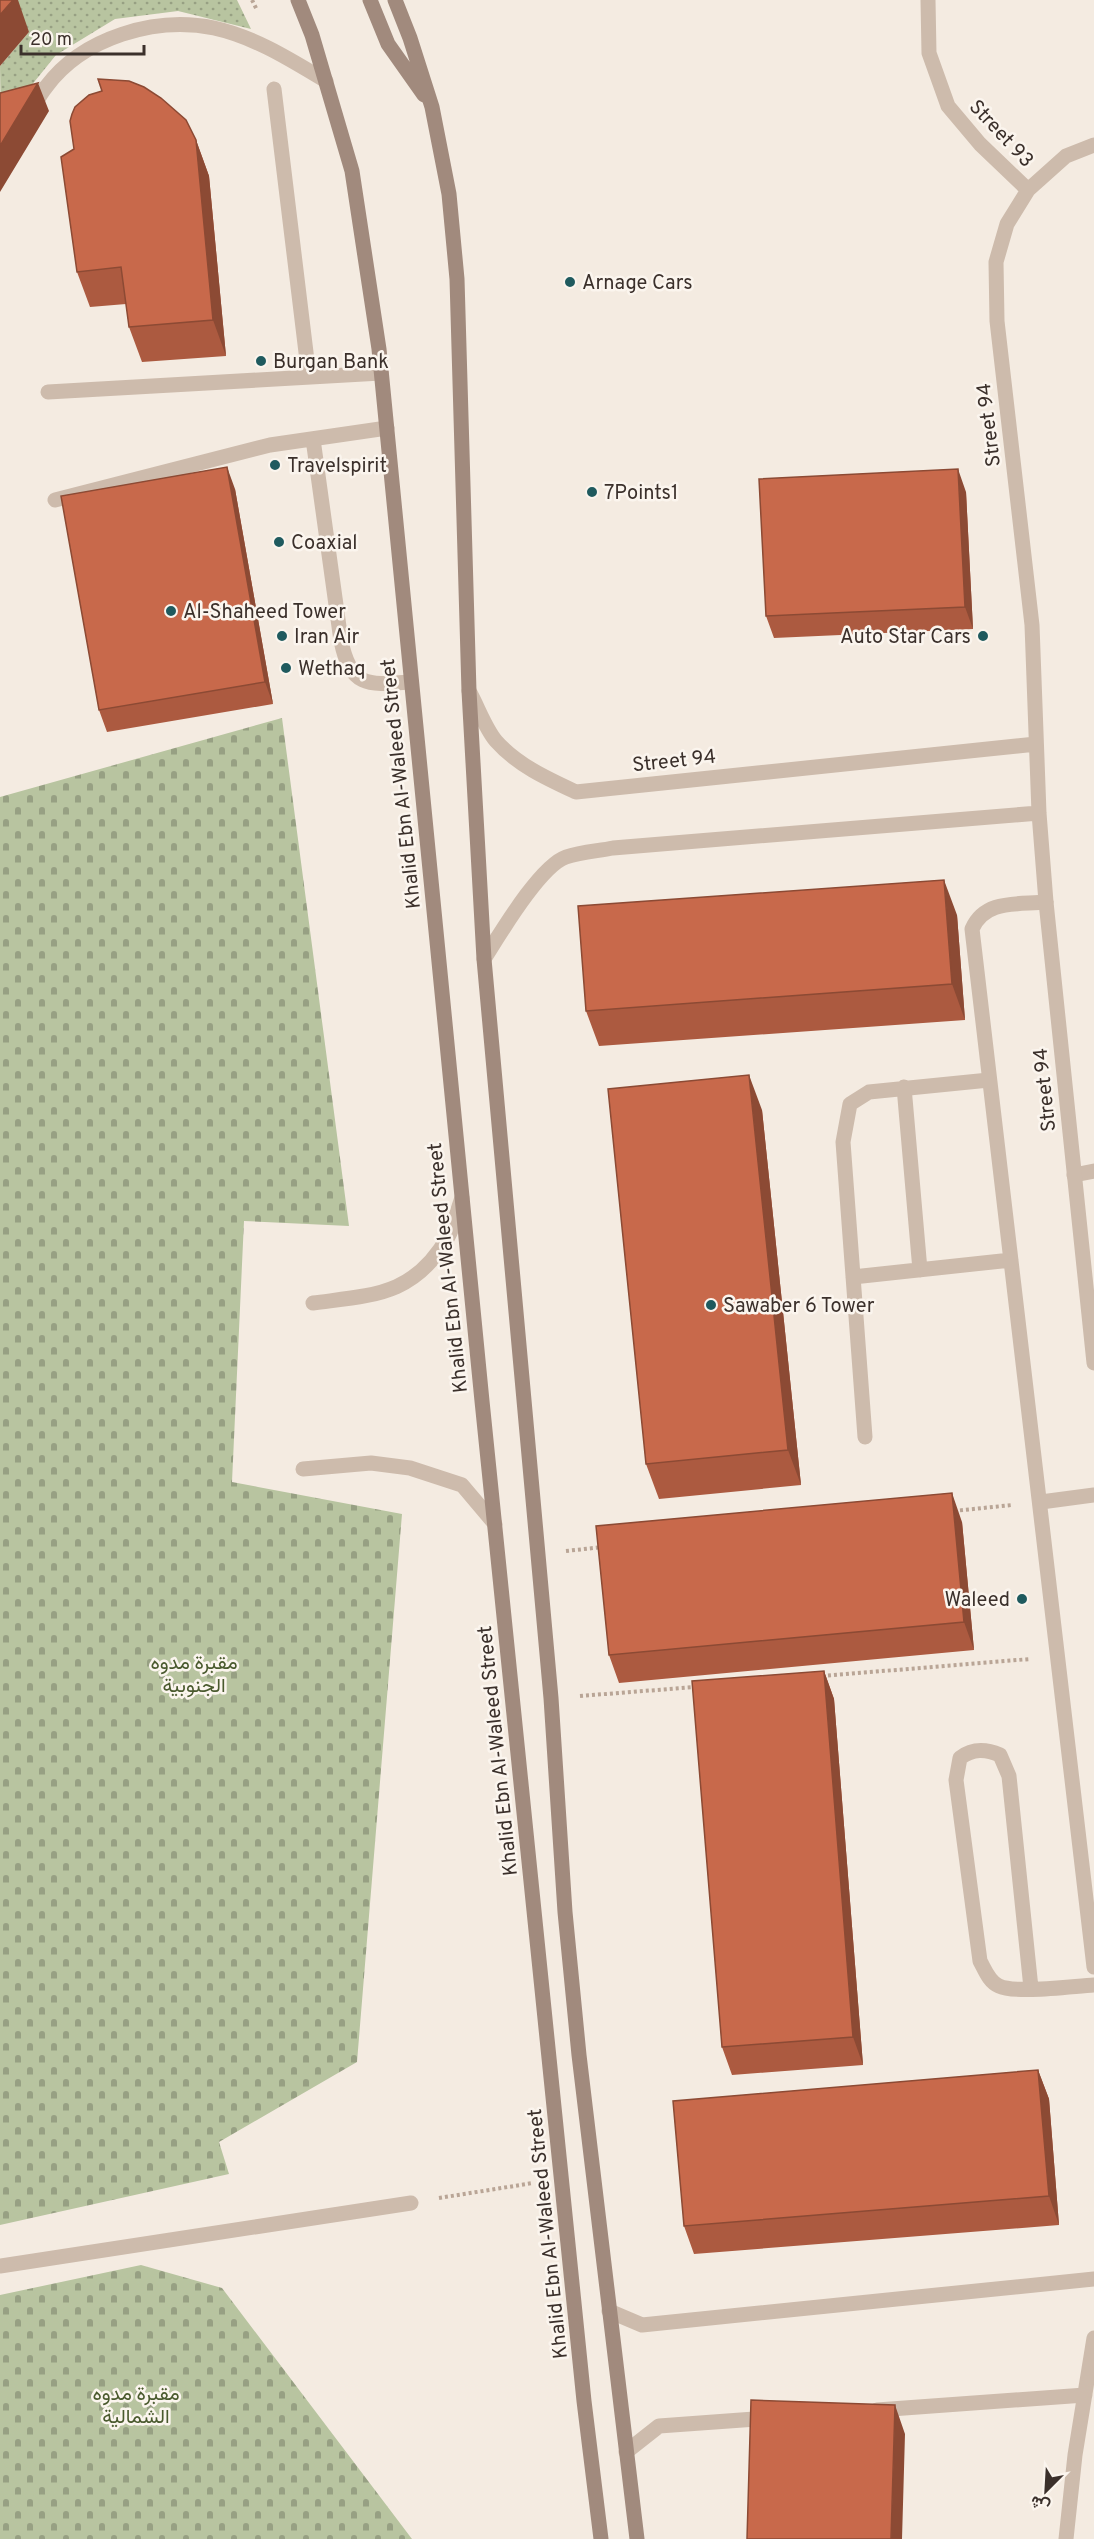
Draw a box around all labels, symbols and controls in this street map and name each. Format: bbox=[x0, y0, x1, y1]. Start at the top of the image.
scale bar bbox=[21, 18, 144, 56]
text: 20 m bbox=[30, 29, 72, 52]
street label: Street 93 bbox=[962, 95, 1039, 174]
place label: Arnage Cars bbox=[582, 271, 693, 297]
marker: Arnage Cars bbox=[563, 275, 577, 289]
place label: Burgan Bank bbox=[273, 350, 389, 376]
marker: Burgan Bank bbox=[254, 354, 268, 368]
street label: Street 94 bbox=[972, 381, 1008, 468]
place label: Travelspirit bbox=[287, 454, 387, 480]
marker: Travelspirit bbox=[268, 458, 282, 472]
place label: 7Points1 bbox=[604, 481, 678, 507]
marker: 7Points1 bbox=[585, 485, 599, 499]
place label: Coaxial bbox=[291, 531, 357, 557]
marker: Coaxial bbox=[272, 535, 286, 549]
place label: Al-Shaheed Tower bbox=[183, 600, 346, 626]
marker: Al-Shaheed Tower bbox=[164, 604, 178, 618]
place label: Iran Air bbox=[294, 625, 360, 651]
place label: Auto Star Cars bbox=[840, 625, 971, 651]
marker: Iran Air bbox=[275, 629, 289, 643]
marker: Auto Star Cars bbox=[976, 629, 990, 643]
place label: Wethaq bbox=[298, 657, 366, 683]
street label: Khalid Ebn Al-Waleed Street bbox=[376, 657, 428, 910]
marker: Wethaq bbox=[279, 661, 293, 675]
street label: Street 94 bbox=[631, 745, 717, 779]
street label: Street 94 bbox=[1029, 1047, 1063, 1133]
street label: Khalid Ebn Al-Waleed Street bbox=[423, 1141, 475, 1394]
place label: Sawaber 6 Tower bbox=[723, 1294, 875, 1320]
marker: Sawaber 6 Tower bbox=[704, 1298, 718, 1312]
place label: Waleed bbox=[944, 1588, 1010, 1614]
marker: Waleed bbox=[1015, 1592, 1029, 1606]
street label: Khalid Ebn Al-Waleed Street bbox=[473, 1624, 525, 1877]
park label: مقبرة مدوه الجنوبية bbox=[150, 1651, 238, 1700]
street label: Khalid Ebn Al-Waleed Street bbox=[523, 2107, 575, 2360]
park label: مقبرة مدوه الشمالية bbox=[92, 2382, 180, 2431]
north arrow bbox=[1016, 2461, 1076, 2521]
text: ش bbox=[1028, 2490, 1054, 2516]

